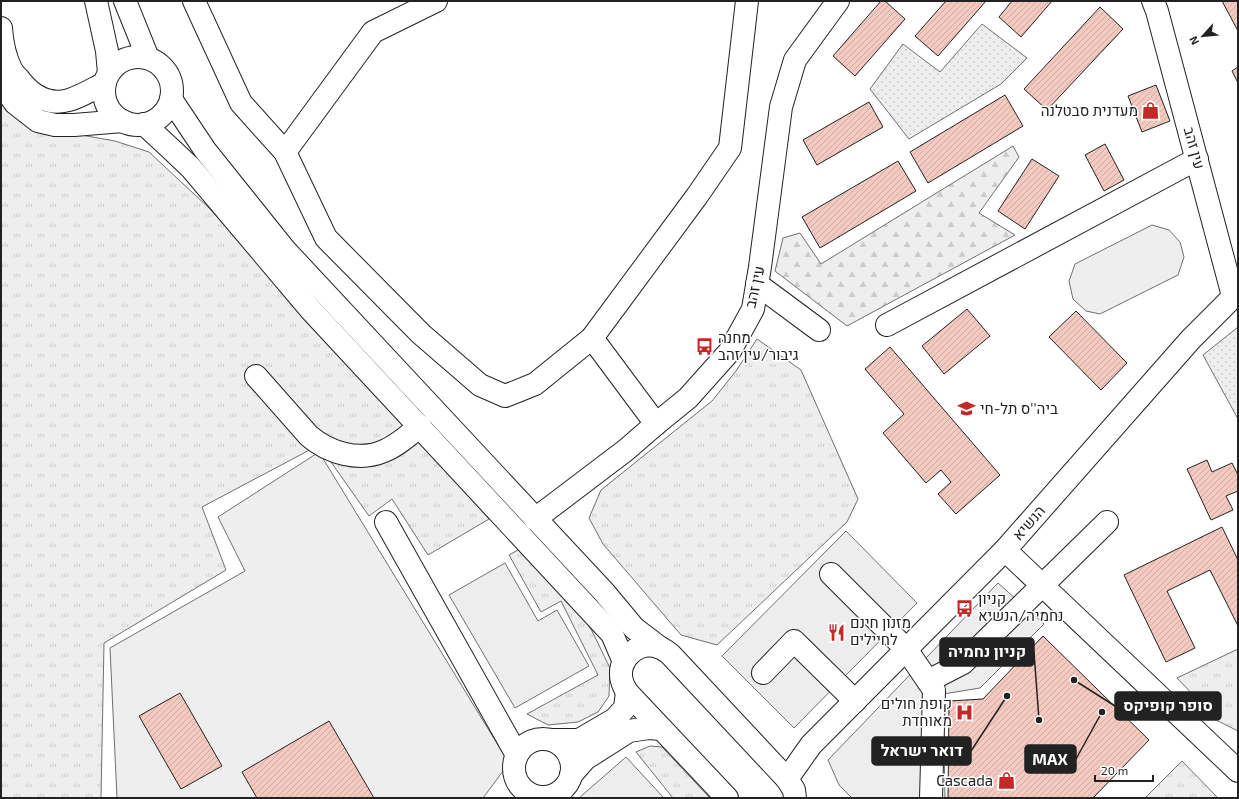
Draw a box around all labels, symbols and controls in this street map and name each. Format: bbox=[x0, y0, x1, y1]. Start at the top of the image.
north arrow bbox=[1183, 16, 1223, 56]
text: N bbox=[1186, 34, 1201, 47]
place label: מעדנית סבטלנה bbox=[1041, 101, 1138, 119]
shop icon: מעדנית סבטלנה bbox=[1141, 101, 1161, 121]
street label: עין זהב bbox=[1181, 125, 1209, 171]
street label: עין זהב bbox=[740, 264, 768, 310]
place label: מחנה גיבור/עין זהב bbox=[718, 328, 799, 363]
bus stop icon: מחנה גיבור/עין זהב bbox=[695, 337, 715, 357]
school or university icon: ביה''ס תל-חי bbox=[957, 399, 977, 419]
place label: ביה''ס תל-חי bbox=[980, 399, 1058, 417]
street label: הנשיא bbox=[1008, 501, 1048, 543]
place label: קניון נחמיה/הנשיא bbox=[978, 589, 1063, 624]
bus stop icon: קניון נחמיה/הנשיא bbox=[955, 598, 975, 618]
place label: מזנון חינם לחיילים bbox=[850, 613, 911, 648]
restaurant icon: מזנון חינם לחיילים bbox=[827, 622, 847, 642]
callout: קניון נחמיה bbox=[940, 638, 1034, 666]
text: קניון נחמיה bbox=[948, 641, 1026, 660]
callout: סופר קופיקס bbox=[1115, 692, 1221, 720]
place label: קופת חולים מאוחדת bbox=[881, 694, 952, 729]
text: סופר קופיקס bbox=[1123, 695, 1213, 714]
hospital icon: קופת חולים מאוחדת bbox=[955, 703, 975, 723]
callout: דואר ישראל bbox=[872, 737, 971, 765]
text: דואר ישראל bbox=[881, 740, 963, 759]
callout: MAX bbox=[1025, 745, 1076, 773]
text: MAX bbox=[1032, 749, 1068, 768]
scale bar bbox=[1095, 757, 1153, 783]
text: 20 m bbox=[1101, 763, 1128, 777]
place label: Cascada bbox=[936, 771, 993, 789]
shop icon: Cascada bbox=[996, 771, 1016, 791]

